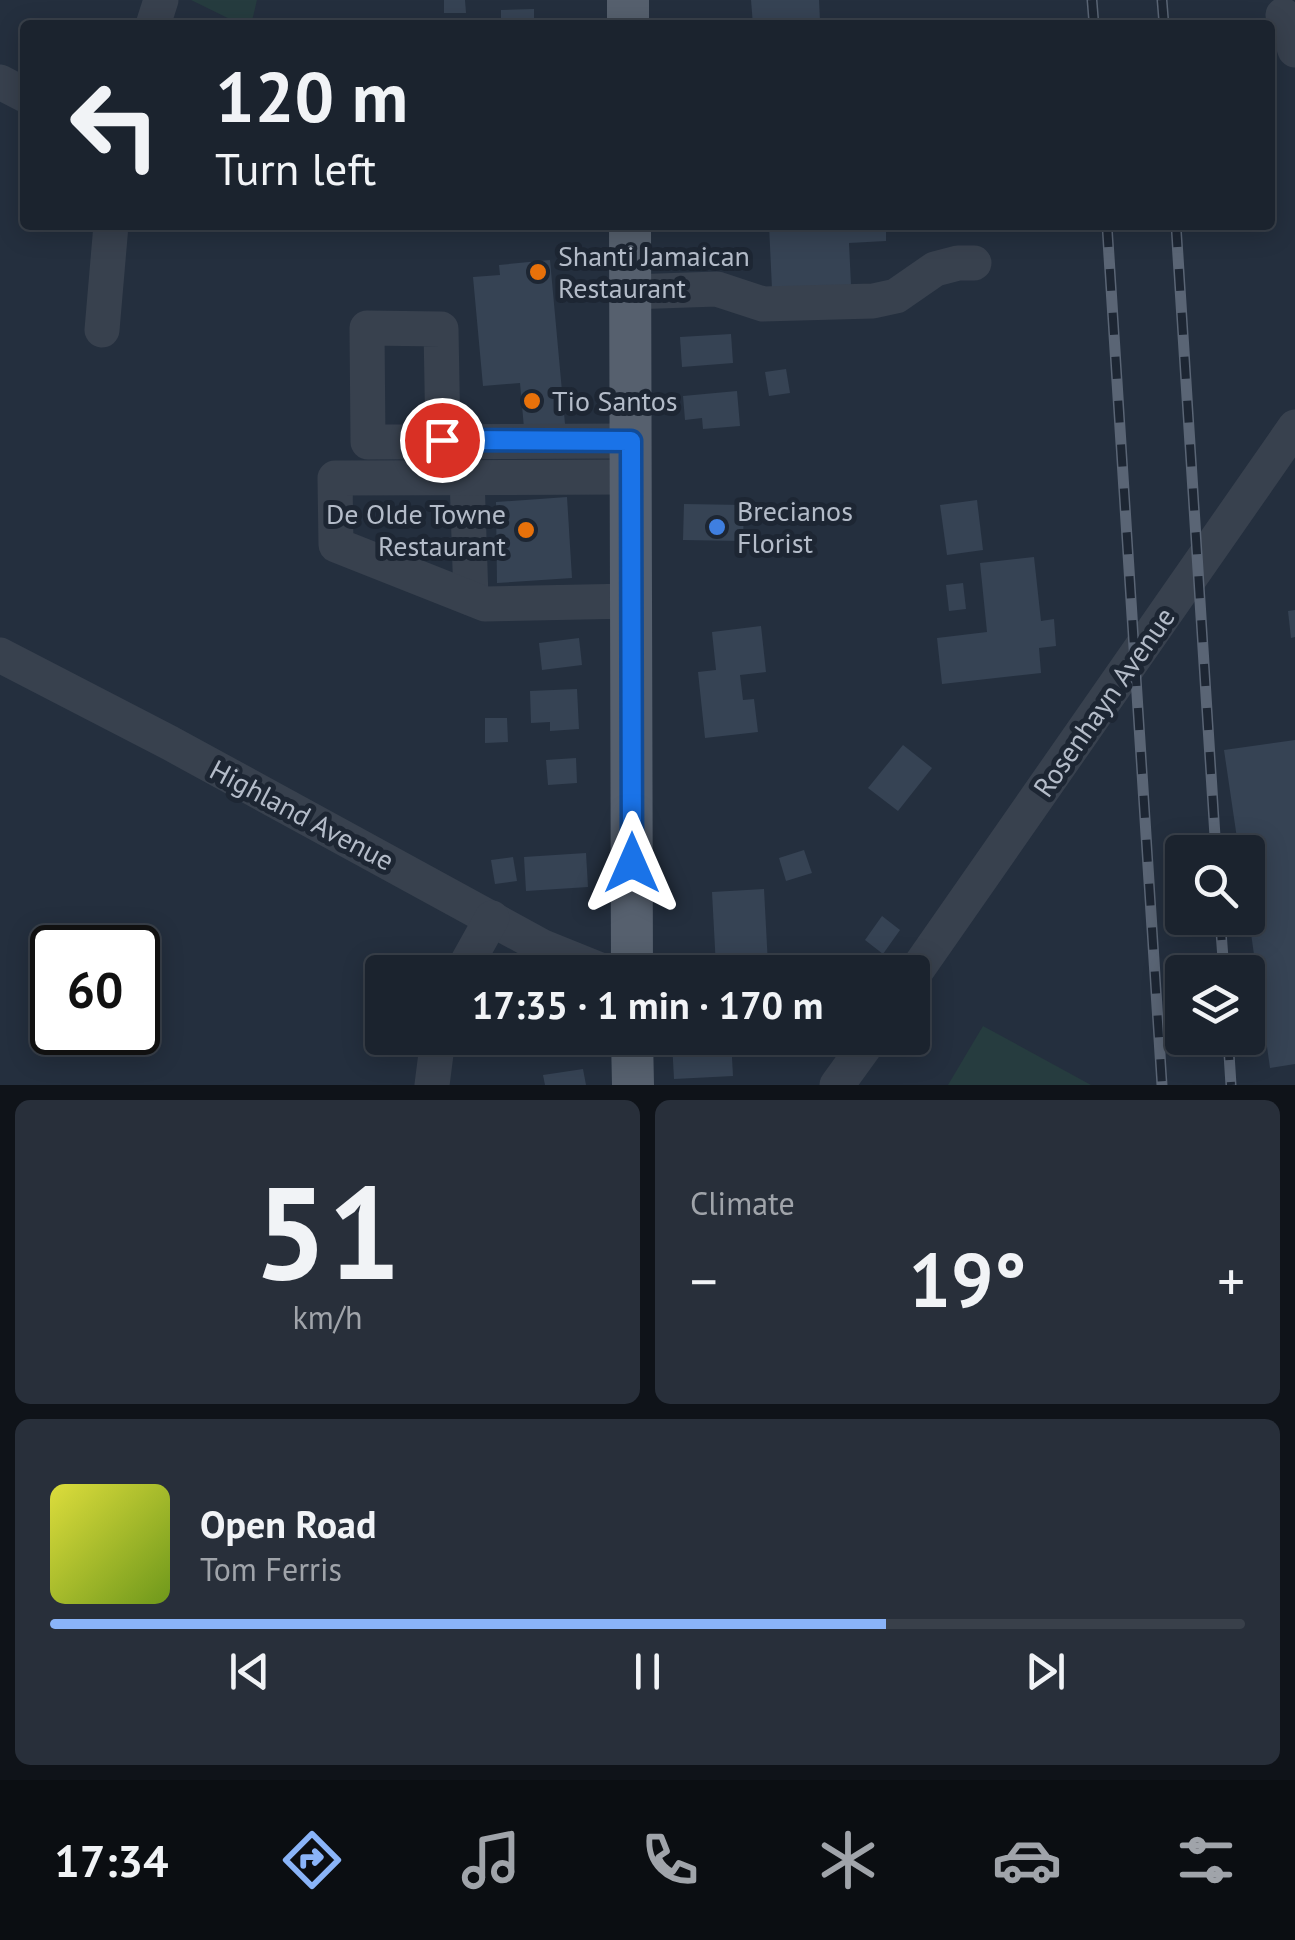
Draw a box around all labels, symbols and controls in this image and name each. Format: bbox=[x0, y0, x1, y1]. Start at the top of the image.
text: 120 m bbox=[215, 51, 408, 141]
icon: left bbox=[50, 60, 180, 190]
text: Turn left bbox=[215, 139, 376, 197]
place label: Shanti Jamaican Restaurant bbox=[558, 237, 750, 306]
marker: Shanti Jamaican Restaurant bbox=[527, 261, 549, 283]
place label: Tio Santos bbox=[552, 382, 678, 419]
marker: Tio Santos bbox=[521, 390, 543, 412]
pin bbox=[400, 398, 485, 483]
icon: arrive bbox=[415, 413, 470, 468]
place label: Brecianos Florist bbox=[737, 492, 853, 561]
place label: De Olde Towne Restaurant bbox=[326, 495, 506, 564]
marker: Brecianos Florist bbox=[706, 516, 728, 538]
marker: De Olde Towne Restaurant bbox=[515, 519, 537, 541]
street label: Rosenhayn Avenue bbox=[1024, 600, 1183, 804]
street label: Highland Avenue bbox=[204, 751, 401, 879]
position arrow bbox=[580, 811, 684, 915]
map controls bbox=[1165, 835, 1265, 1055]
button: search bbox=[1165, 835, 1265, 935]
speed limit sign: 60 bbox=[30, 925, 160, 1055]
button: layers bbox=[1165, 955, 1265, 1055]
text: 17:35 · 1 min · 170 m bbox=[472, 980, 823, 1029]
text: 51 bbox=[254, 1147, 401, 1315]
text: Climate bbox=[690, 1182, 795, 1224]
text: 19° bbox=[909, 1231, 1026, 1328]
text: − bbox=[690, 1245, 718, 1316]
text: + bbox=[1217, 1245, 1245, 1316]
text: km/h bbox=[292, 1296, 363, 1338]
text: Open Road bbox=[200, 1499, 376, 1548]
text: Tom Ferris bbox=[200, 1548, 342, 1590]
icon: previous bbox=[222, 1644, 277, 1699]
icon: pause bbox=[620, 1644, 675, 1699]
icon: next bbox=[1018, 1644, 1073, 1699]
icon: directions bbox=[277, 1825, 347, 1895]
icon: music bbox=[456, 1825, 526, 1895]
icon: phone bbox=[635, 1825, 705, 1895]
icon: climate bbox=[813, 1825, 883, 1895]
icon: car bbox=[992, 1825, 1062, 1895]
icon: filters bbox=[1171, 1825, 1241, 1895]
text: 17:34 bbox=[54, 1831, 169, 1889]

